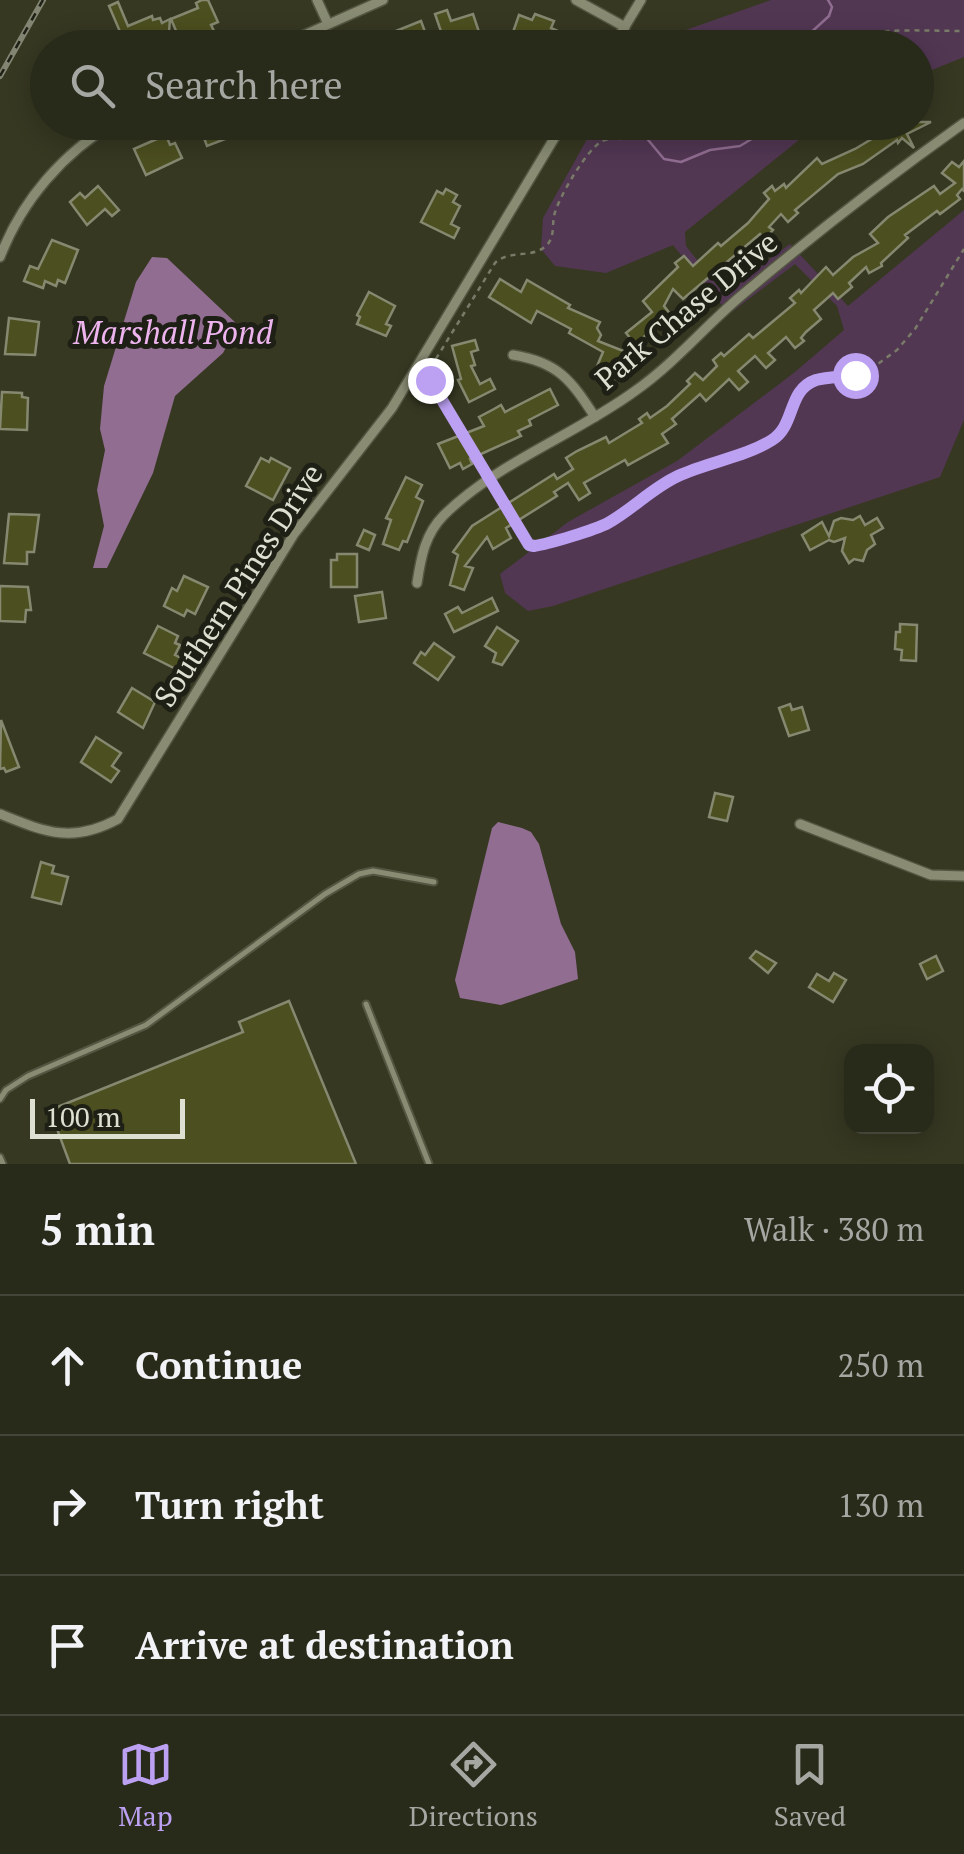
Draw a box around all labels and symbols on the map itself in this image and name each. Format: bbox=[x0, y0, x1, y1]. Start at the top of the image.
street label: Park Chase Drive bbox=[586, 222, 786, 398]
water label: Marshall Pond bbox=[72, 311, 274, 353]
route start bbox=[833, 353, 879, 399]
route end bbox=[408, 358, 454, 404]
street label: Southern Pines Drive bbox=[144, 456, 332, 714]
scale bar bbox=[30, 1094, 185, 1138]

